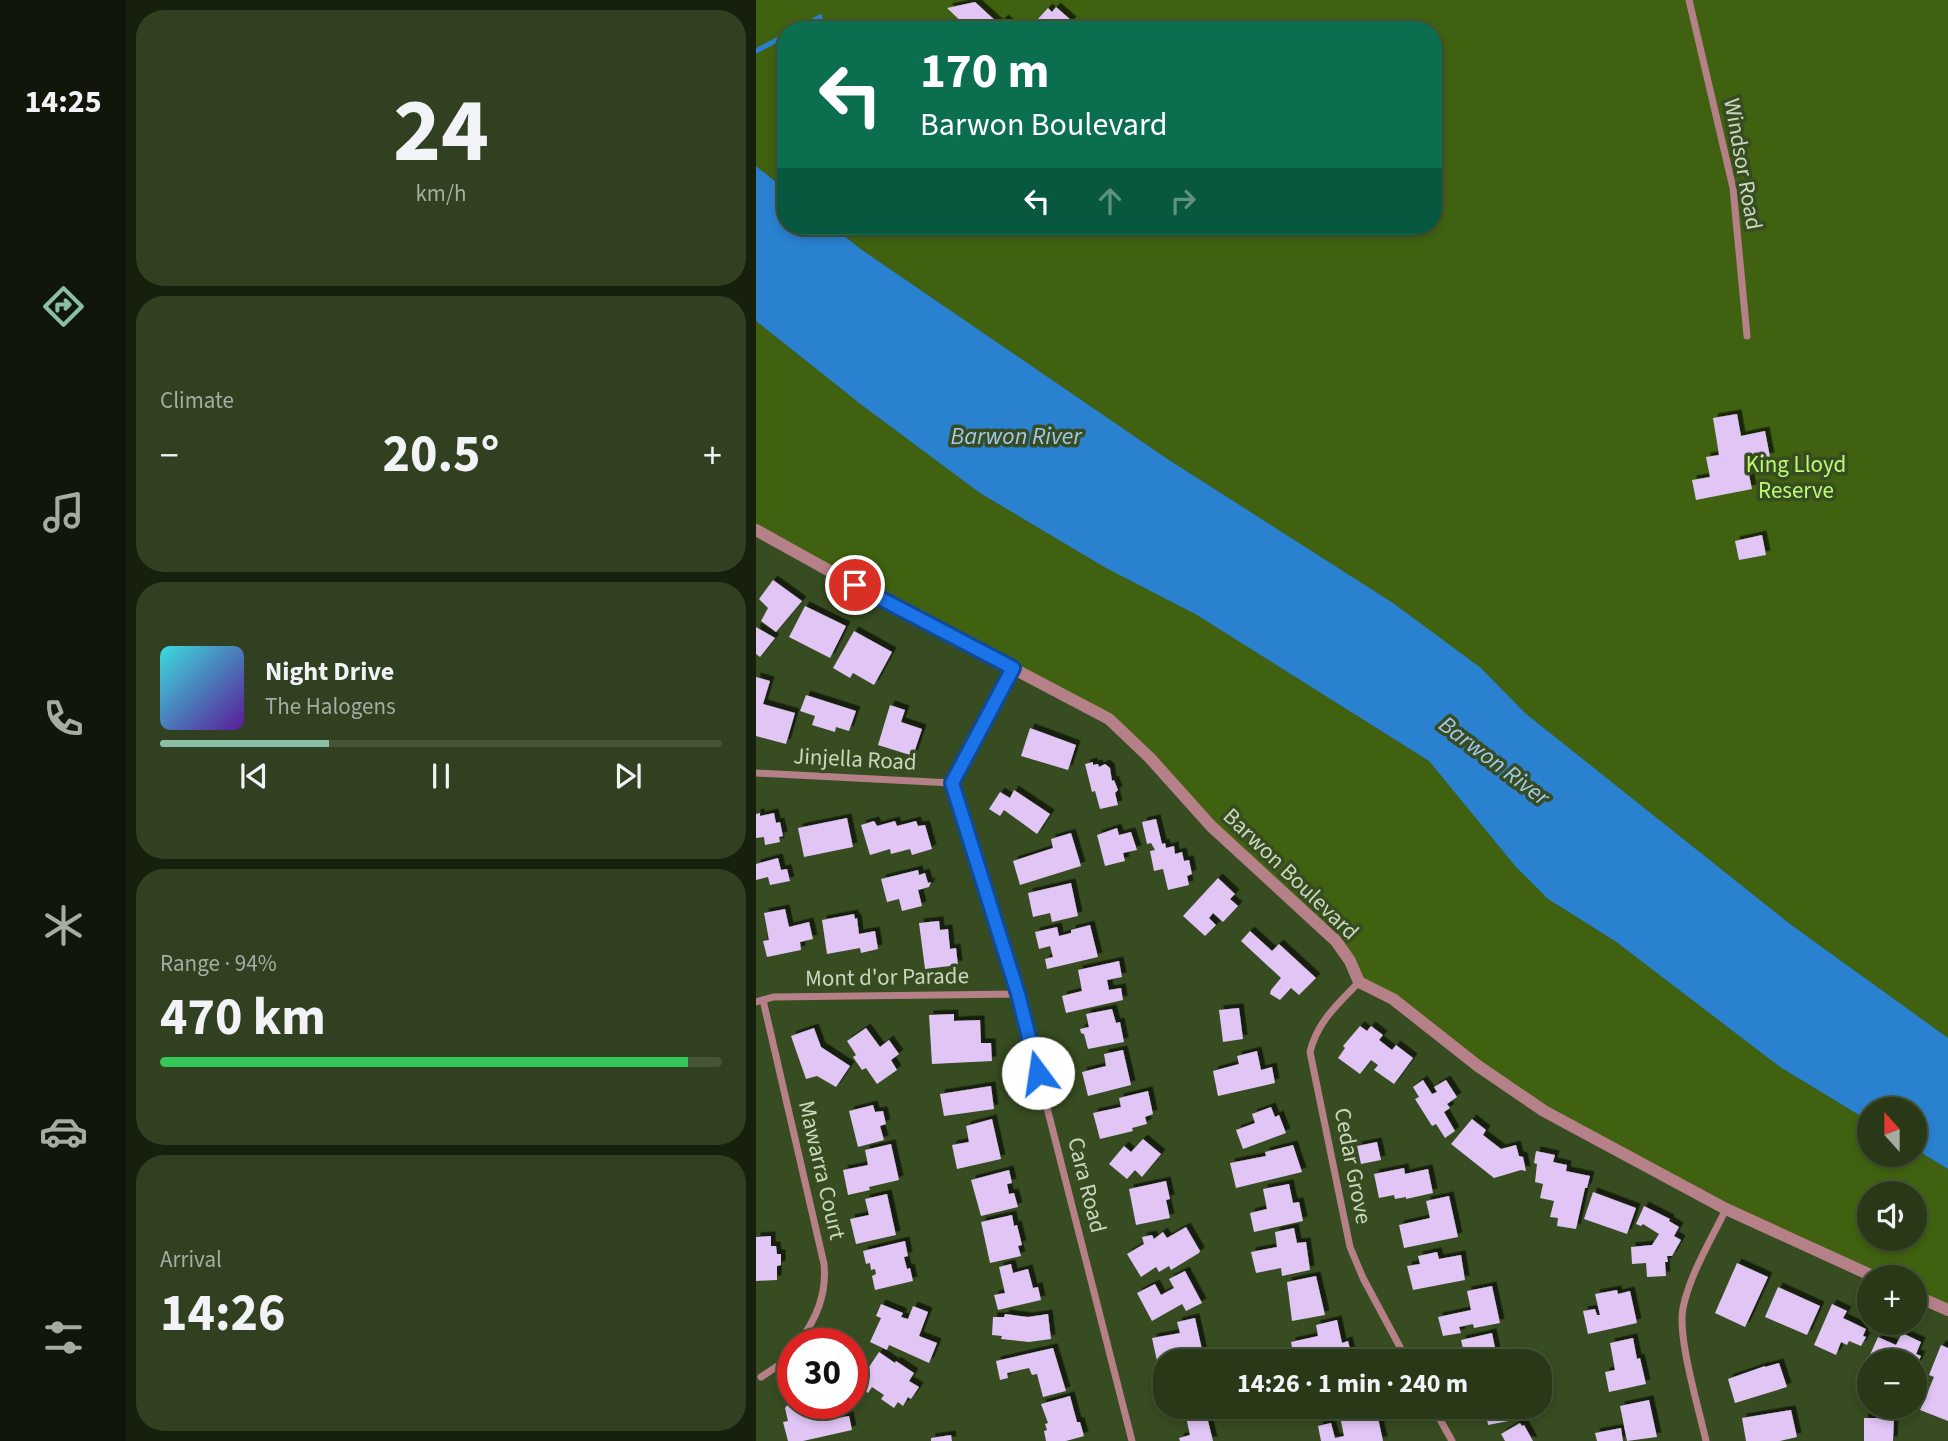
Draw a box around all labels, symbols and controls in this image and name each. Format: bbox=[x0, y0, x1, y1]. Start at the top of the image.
text: 170 m bbox=[920, 37, 1049, 107]
icon: left bbox=[805, 49, 896, 140]
text: 24 bbox=[393, 67, 489, 196]
text: 14:25 bbox=[24, 79, 102, 125]
street label: Windsor Road bbox=[1715, 96, 1771, 232]
text: Barwon Boulevard bbox=[920, 102, 1168, 148]
text: km/h bbox=[415, 177, 467, 210]
icon: left bbox=[1018, 182, 1056, 220]
icon: ahead bbox=[1091, 182, 1129, 220]
icon: right bbox=[1164, 182, 1202, 220]
icon: directions bbox=[39, 282, 88, 331]
text: Climate bbox=[160, 384, 234, 417]
text: 20.5° bbox=[383, 418, 499, 492]
water label: Barwon River bbox=[951, 419, 1083, 454]
text: − bbox=[160, 429, 179, 483]
text: + bbox=[703, 429, 722, 483]
park label: King Lloyd Reserve bbox=[1746, 448, 1846, 507]
icon: music bbox=[39, 488, 88, 537]
pin bbox=[825, 555, 885, 615]
icon: arrive bbox=[836, 566, 874, 604]
text: Night Drive bbox=[265, 653, 394, 690]
text: The Halogens bbox=[265, 690, 396, 723]
icon: phone bbox=[39, 694, 88, 743]
water label: Barwon River bbox=[1431, 708, 1558, 815]
street label: Jinjella Road bbox=[792, 739, 918, 779]
icon: previous bbox=[235, 757, 273, 795]
icon: pause bbox=[422, 757, 460, 795]
icon: next bbox=[609, 757, 647, 795]
street label: Barwon Boulevard bbox=[1216, 800, 1366, 948]
icon: climate bbox=[39, 901, 88, 950]
text: Range · 94% bbox=[160, 947, 277, 980]
street label: Mont d'or Parade bbox=[805, 959, 969, 995]
text: 470 km bbox=[160, 981, 326, 1055]
position arrow bbox=[1001, 1036, 1075, 1110]
street label: Mawarra Court bbox=[790, 1097, 854, 1243]
north arrow bbox=[1857, 1097, 1927, 1167]
map controls bbox=[1857, 1097, 1927, 1419]
street label: Cedar Grove bbox=[1326, 1105, 1380, 1227]
icon: car bbox=[39, 1107, 88, 1156]
street label: Cara Road bbox=[1059, 1134, 1115, 1236]
button: sound bbox=[1857, 1181, 1927, 1251]
text: Arrival bbox=[160, 1243, 222, 1276]
button: + bbox=[1857, 1265, 1927, 1335]
text: 14:26 bbox=[160, 1277, 285, 1351]
icon: filters bbox=[39, 1313, 88, 1362]
speed limit sign: 30 bbox=[777, 1328, 868, 1419]
button: − bbox=[1857, 1349, 1927, 1419]
text: 14:26 · 1 min · 240 m bbox=[1237, 1365, 1468, 1402]

